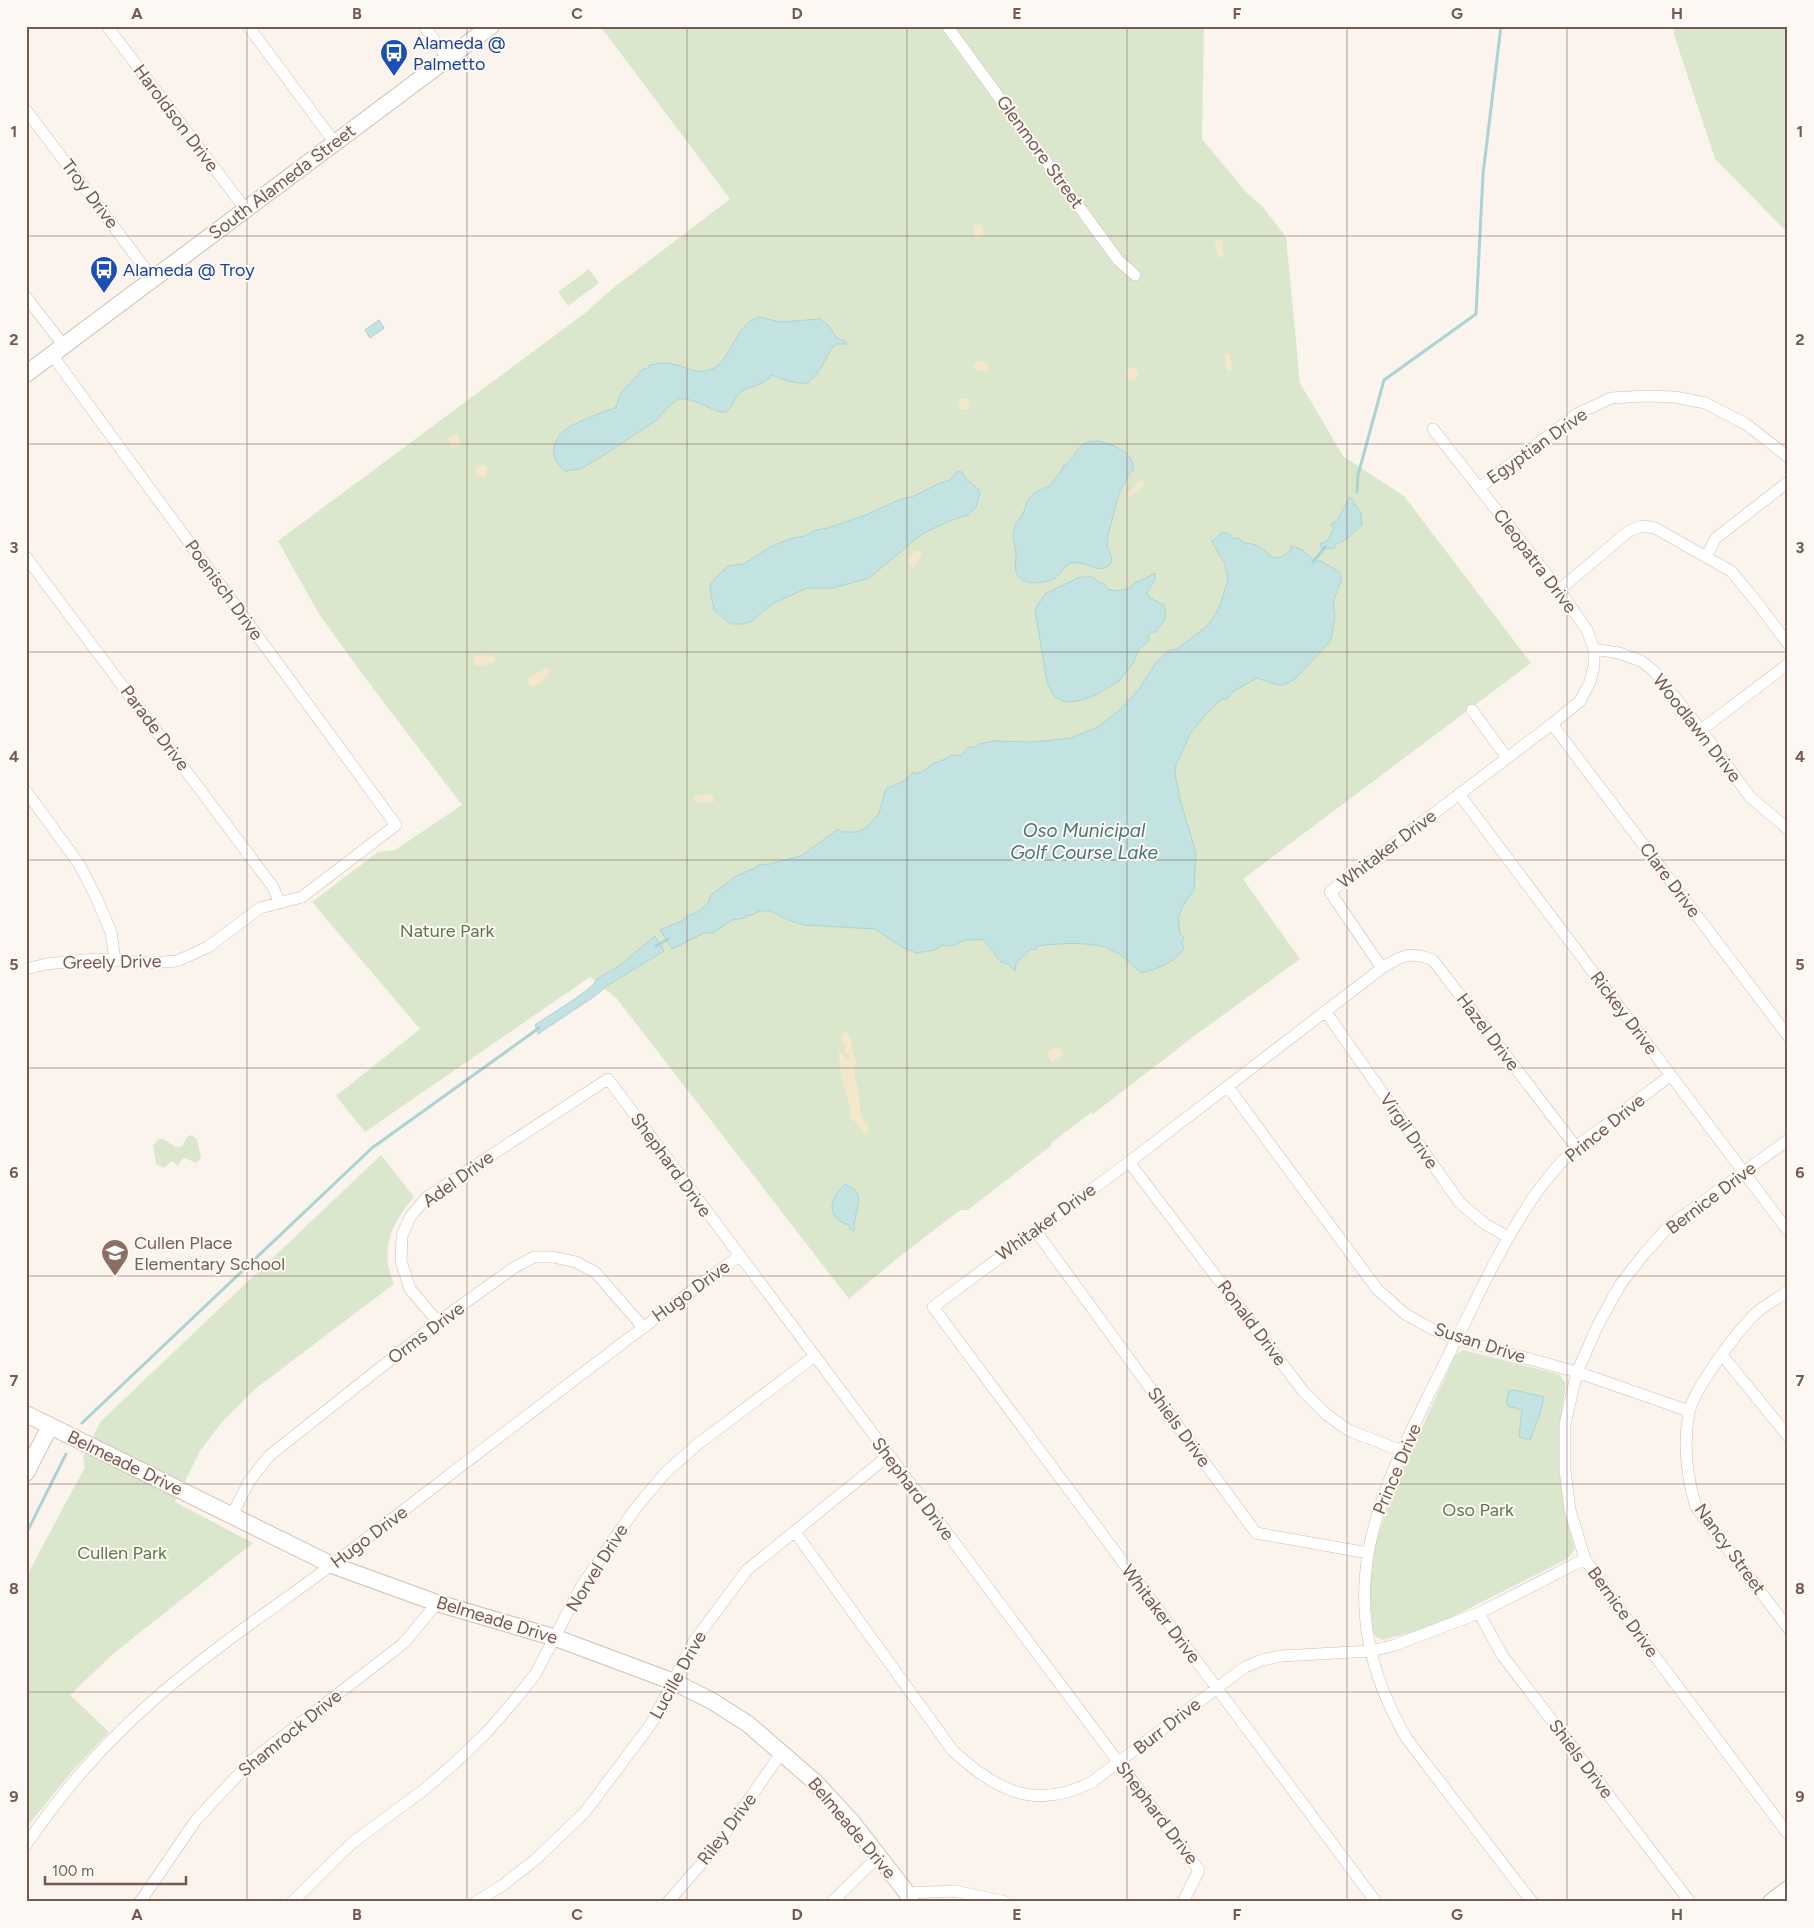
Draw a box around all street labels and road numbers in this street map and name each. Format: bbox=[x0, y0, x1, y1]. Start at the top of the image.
street label: Haroldson Drive bbox=[128, 60, 224, 176]
street label: Glenmore Street bbox=[992, 91, 1088, 213]
street label: South Alameda Street bbox=[204, 120, 360, 244]
street label: Troy Drive bbox=[57, 155, 123, 233]
street label: Egyptian Drive bbox=[1483, 403, 1592, 489]
street label: Cleopatra Drive bbox=[1489, 504, 1582, 618]
street label: Poenisch Drive bbox=[180, 535, 268, 645]
street label: Woodlawn Drive bbox=[1648, 670, 1746, 787]
street label: Parade Drive bbox=[116, 681, 194, 775]
street label: Whitaker Drive bbox=[1333, 805, 1441, 893]
street label: Clare Drive bbox=[1635, 838, 1705, 922]
street label: Greely Drive bbox=[62, 950, 162, 974]
street label: Rickey Drive bbox=[1585, 967, 1663, 1059]
street label: Hazel Drive bbox=[1452, 989, 1524, 1075]
street label: Virgil Drive bbox=[1375, 1089, 1443, 1173]
street label: Prince Drive bbox=[1561, 1089, 1649, 1167]
street label: Shephard Drive bbox=[626, 1109, 716, 1222]
street label: Adel Drive bbox=[418, 1146, 498, 1212]
street label: Bernice Drive bbox=[1662, 1157, 1760, 1239]
street label: Whitaker Drive bbox=[992, 1178, 1100, 1266]
street label: Hugo Drive bbox=[648, 1255, 734, 1327]
street label: Ronald Drive bbox=[1213, 1276, 1291, 1370]
street label: Orms Drive bbox=[384, 1297, 469, 1369]
street label: Susan Drive bbox=[1432, 1318, 1529, 1368]
street label: Shiels Drive bbox=[1143, 1383, 1215, 1471]
street label: Prince Drive bbox=[1368, 1420, 1426, 1518]
street label: Belmeade Drive bbox=[64, 1426, 186, 1500]
street label: Shephard Drive bbox=[867, 1433, 959, 1545]
street label: Nancy Street bbox=[1690, 1499, 1770, 1599]
street label: Hugo Drive bbox=[326, 1501, 412, 1573]
street label: Norvel Drive bbox=[561, 1520, 633, 1616]
street label: Whitaker Drive bbox=[1117, 1560, 1205, 1668]
street label: Bernice Drive bbox=[1583, 1562, 1663, 1662]
street label: Belmeade Drive bbox=[434, 1591, 560, 1649]
street label: Lucille Drive bbox=[645, 1627, 711, 1723]
street label: Shamrock Drive bbox=[234, 1684, 346, 1781]
street label: Burr Drive bbox=[1129, 1693, 1205, 1759]
street label: Shiels Drive bbox=[1544, 1715, 1618, 1803]
street label: Shephard Drive bbox=[1111, 1757, 1203, 1869]
street label: Belmeade Drive bbox=[803, 1773, 901, 1883]
street label: Riley Drive bbox=[693, 1788, 761, 1869]

